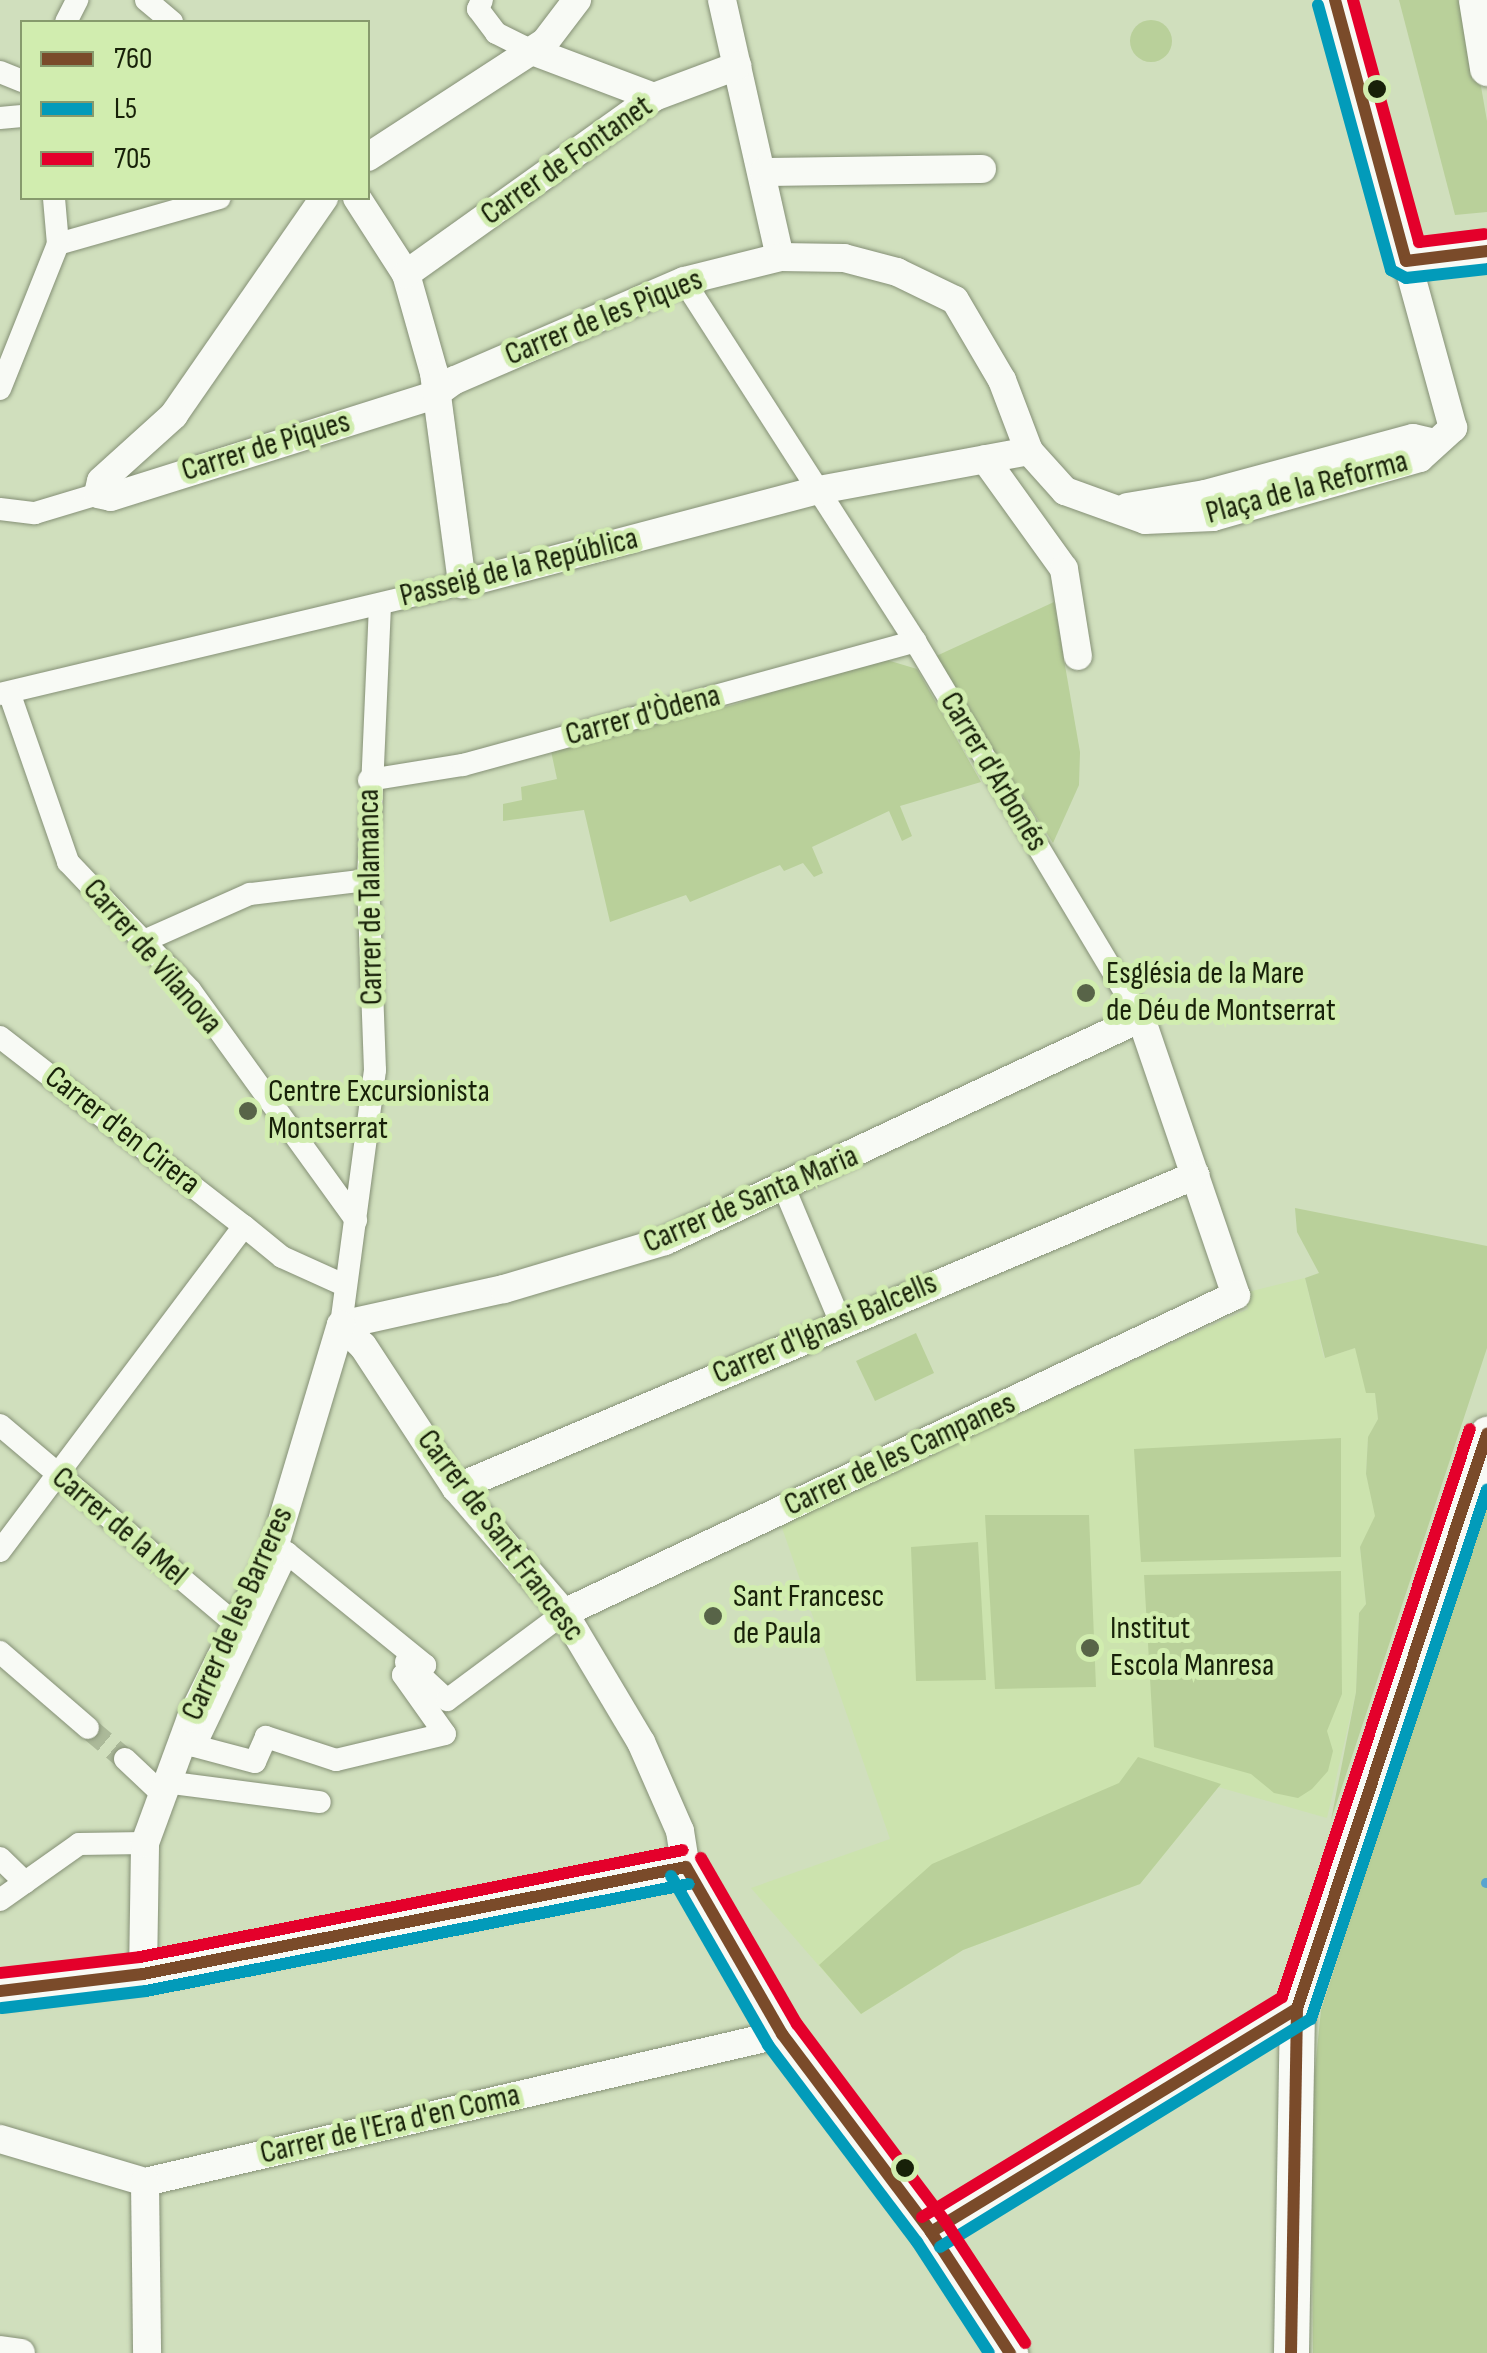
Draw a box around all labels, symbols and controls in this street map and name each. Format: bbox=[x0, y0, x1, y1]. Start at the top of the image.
legend bbox=[20, 20, 370, 200]
text: 760 bbox=[114, 41, 153, 77]
unlabelled marker bbox=[1367, 79, 1387, 99]
street label: Carrer de Fontanet bbox=[474, 88, 660, 234]
text: L5 bbox=[114, 91, 137, 127]
text: 705 bbox=[114, 141, 151, 177]
street label: Carrer de les Piques bbox=[500, 261, 708, 375]
street label: Carrer de Piques bbox=[177, 403, 355, 491]
street label: Plaça de la Reforma bbox=[1202, 443, 1412, 533]
street label: Passeig de la República bbox=[396, 520, 642, 616]
street label: Carrer d'Òdena bbox=[561, 677, 725, 755]
street label: Carrer d'Arbonés bbox=[931, 686, 1055, 858]
street label: Carrer de Talamanca bbox=[350, 789, 392, 1005]
street label: Carrer de Vilanova bbox=[74, 872, 230, 1042]
place label: Església de la Mare de Déu de Montserrat bbox=[1106, 956, 1336, 1031]
marker: Església de la Mare de Déu de Montserrat bbox=[1075, 982, 1097, 1004]
street label: Carrer d'en Cirera bbox=[37, 1059, 207, 1203]
place label: Centre Excursionista Montserrat bbox=[268, 1074, 490, 1149]
marker: Centre Excursionista Montserrat bbox=[237, 1100, 259, 1122]
street label: Carrer de Santa Maria bbox=[638, 1138, 864, 1262]
street label: Carrer d'Ignasi Balcells bbox=[707, 1264, 943, 1394]
street label: Carrer de les Campanes bbox=[778, 1385, 1022, 1525]
street label: Carrer de Sant Francesc bbox=[408, 1423, 592, 1649]
street label: Carrer de la Mel bbox=[44, 1459, 194, 1595]
street label: Carrer de les Barreres bbox=[174, 1501, 302, 1727]
place label: Sant Francesc de Paula bbox=[733, 1579, 884, 1654]
marker: Sant Francesc de Paula bbox=[702, 1605, 724, 1627]
place label: Institut Escola Manresa bbox=[1110, 1611, 1274, 1686]
marker: Institut Escola Manresa bbox=[1079, 1637, 1101, 1659]
street label: Carrer de l'Era d'en Coma bbox=[256, 2076, 524, 2174]
unlabelled marker bbox=[895, 2158, 915, 2178]

